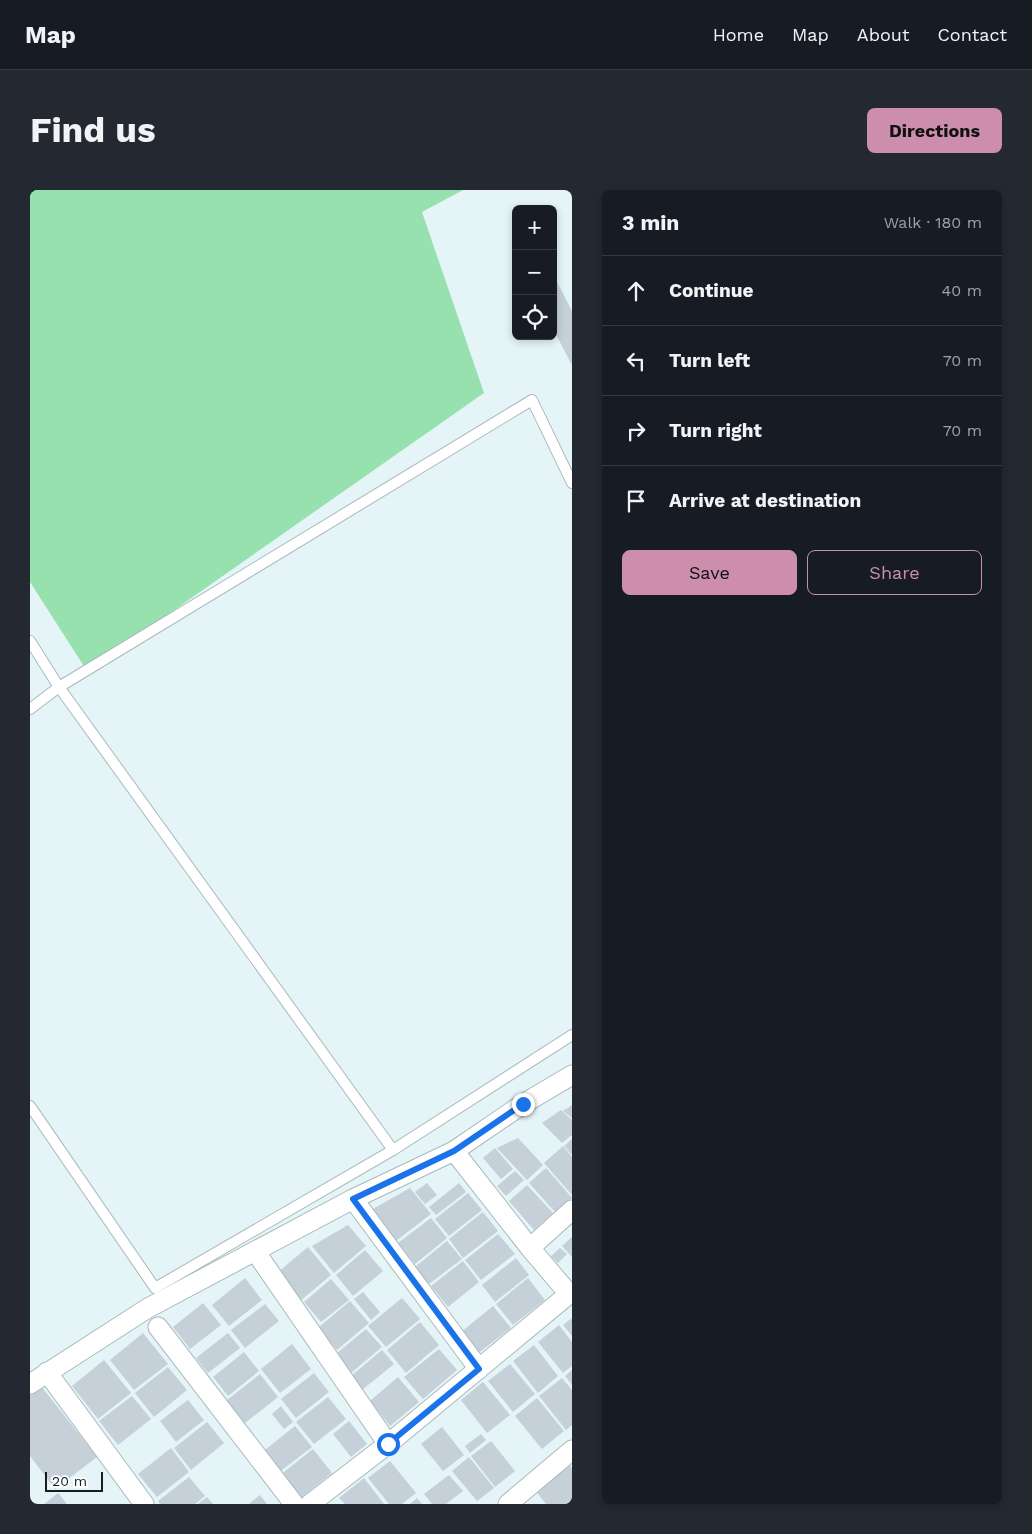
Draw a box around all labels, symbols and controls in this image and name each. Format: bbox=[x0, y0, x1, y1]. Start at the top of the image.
text: Map bbox=[25, 21, 76, 49]
text: Home bbox=[713, 24, 764, 45]
text: Map bbox=[792, 24, 829, 45]
text: About bbox=[857, 24, 909, 45]
text: Contact bbox=[937, 24, 1007, 45]
button: Directions bbox=[867, 108, 1002, 153]
text: Find us bbox=[30, 109, 156, 151]
map controls bbox=[512, 205, 557, 340]
button: + bbox=[512, 205, 557, 250]
text: 3 min bbox=[622, 210, 679, 235]
text: Walk · 180 m bbox=[884, 213, 982, 232]
button: − bbox=[512, 250, 557, 295]
icon: ahead bbox=[622, 277, 650, 305]
text: Continue bbox=[669, 279, 753, 302]
text: 40 m bbox=[942, 281, 982, 300]
button: locate bbox=[512, 295, 557, 340]
icon: left bbox=[622, 347, 650, 375]
text: Turn left bbox=[669, 349, 750, 372]
text: 70 m bbox=[943, 351, 982, 370]
icon: right bbox=[622, 417, 650, 445]
text: Turn right bbox=[669, 419, 762, 442]
text: 70 m bbox=[943, 421, 982, 440]
icon: arrive bbox=[622, 487, 650, 515]
text: Arrive at destination bbox=[669, 489, 861, 512]
button: Save bbox=[622, 550, 797, 595]
button: Share bbox=[807, 550, 982, 595]
route end bbox=[512, 1093, 535, 1116]
route start bbox=[377, 1433, 400, 1456]
scale bar bbox=[45, 1469, 102, 1492]
text: 20 m bbox=[52, 1473, 87, 1489]

